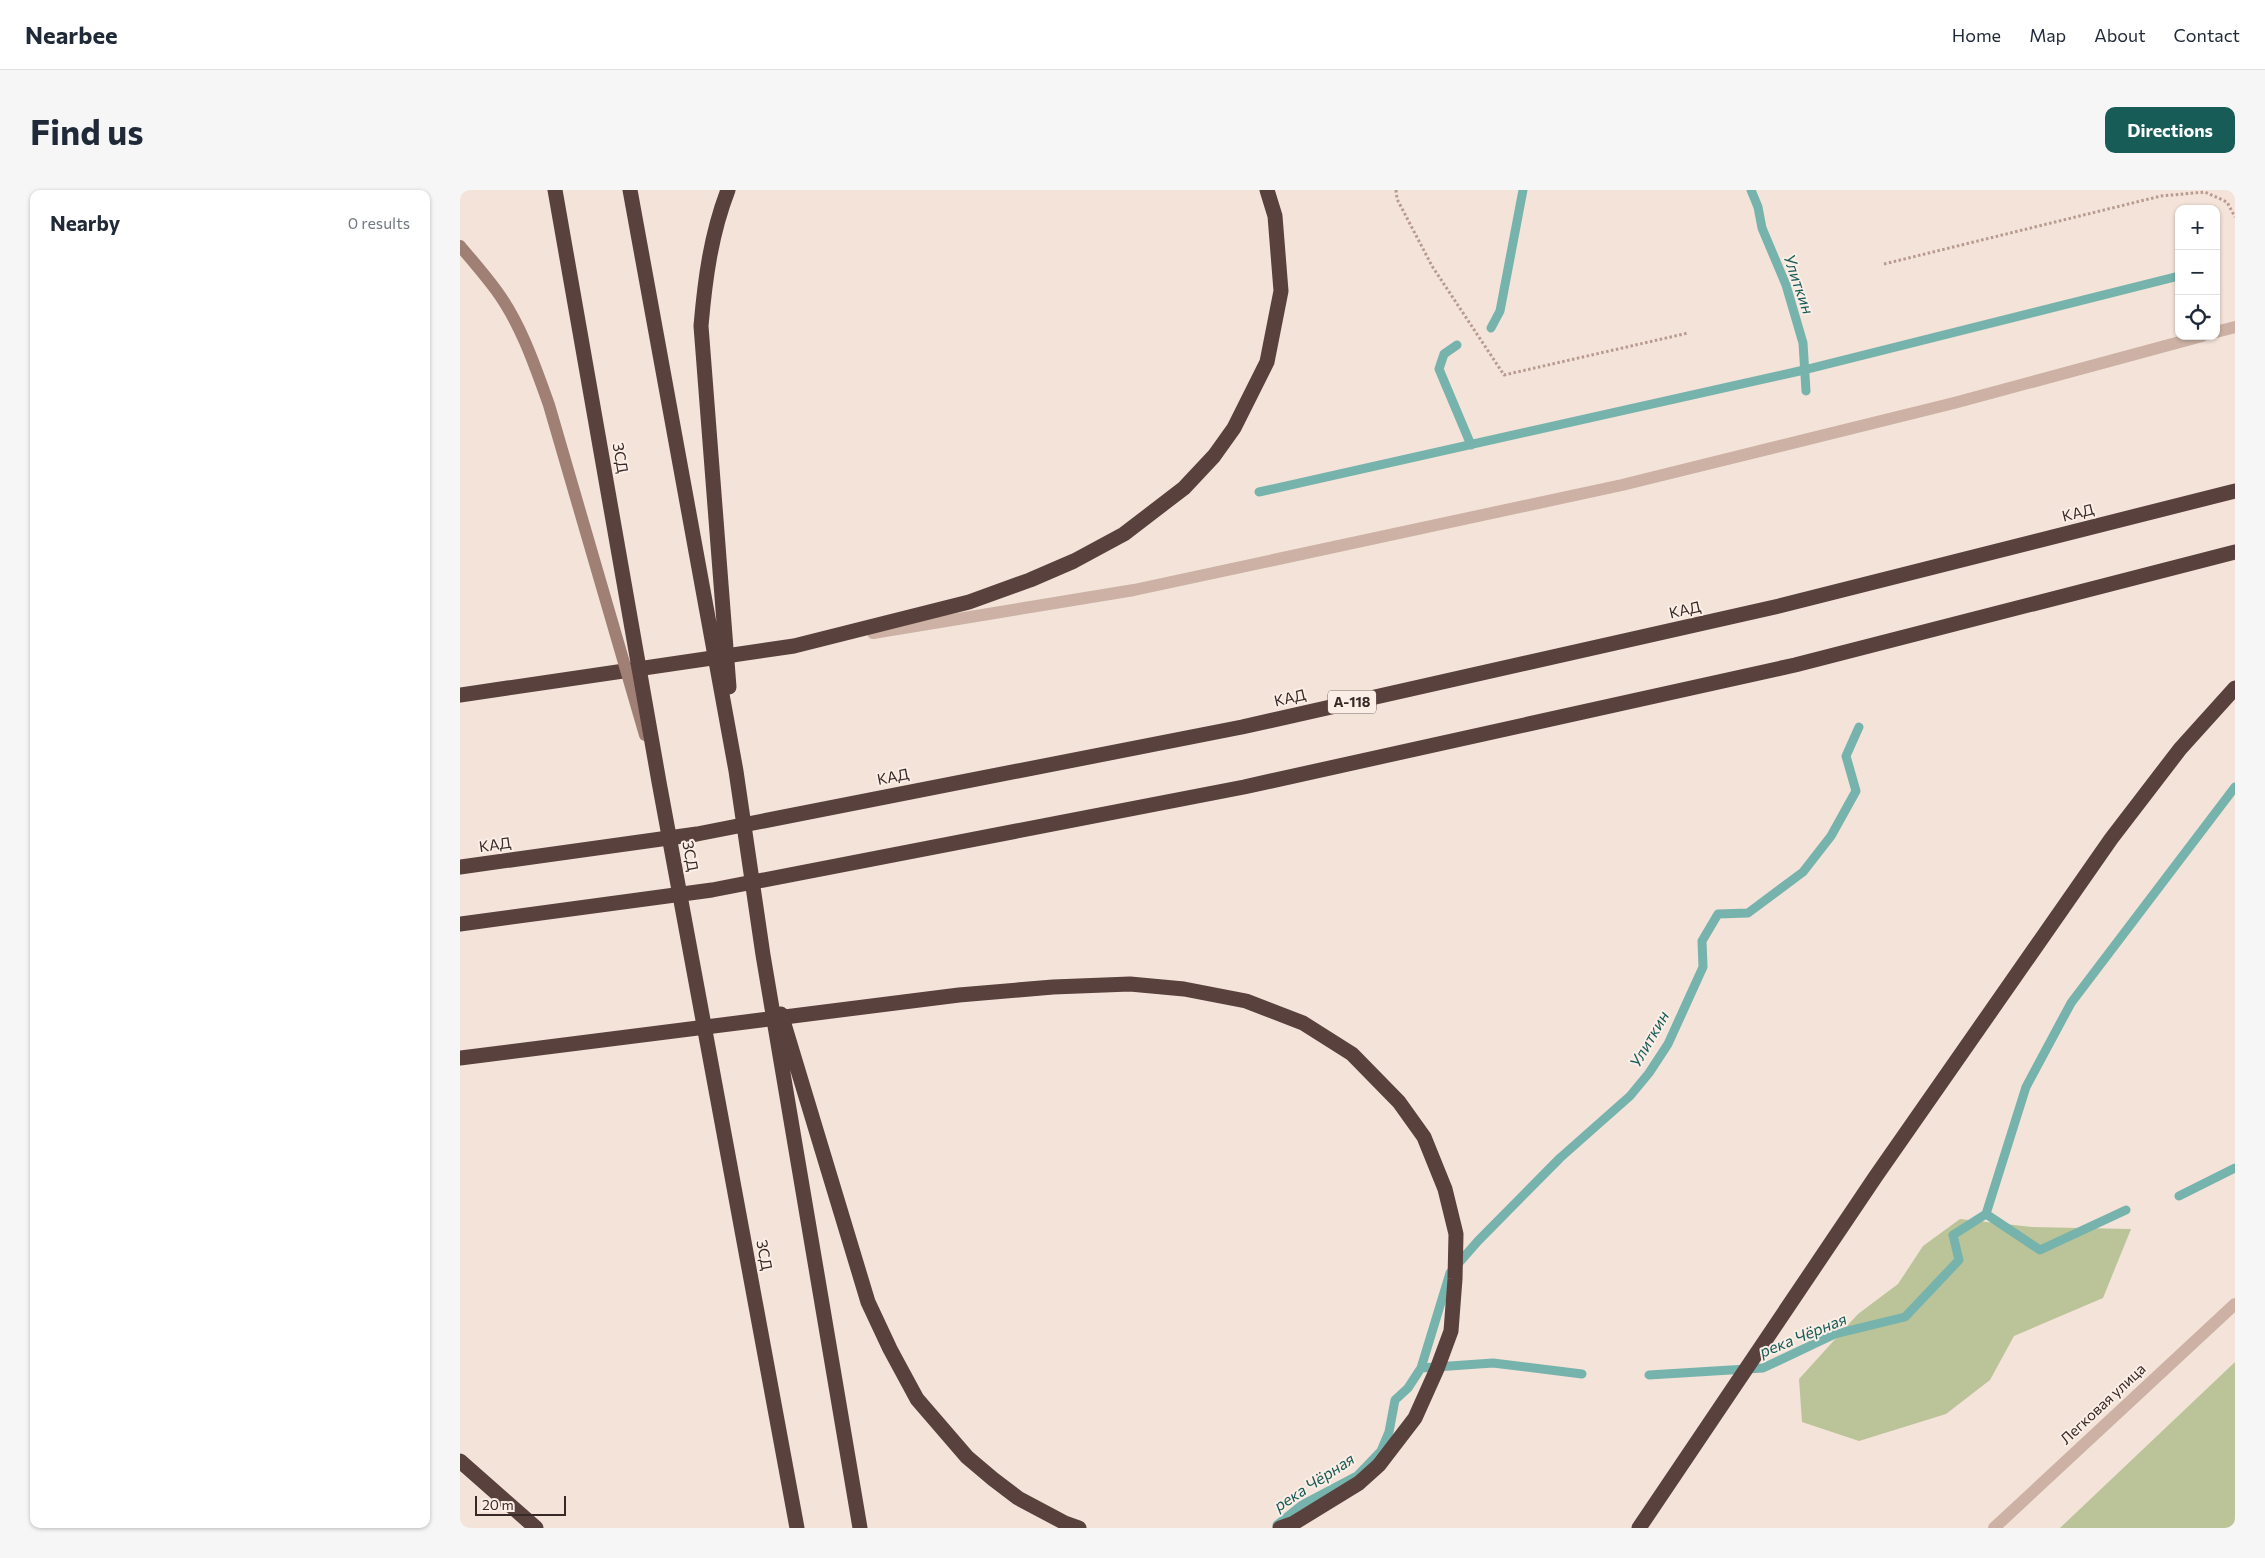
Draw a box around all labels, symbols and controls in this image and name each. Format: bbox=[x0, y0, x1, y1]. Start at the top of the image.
text: Nearbee bbox=[25, 20, 118, 49]
text: Home bbox=[1952, 24, 2001, 46]
text: Map bbox=[2029, 24, 2066, 46]
text: About bbox=[2094, 24, 2146, 46]
text: Contact bbox=[2174, 24, 2240, 46]
button: Directions bbox=[2105, 107, 2235, 153]
text: Find us bbox=[30, 109, 144, 152]
map controls bbox=[2175, 205, 2220, 340]
button: + bbox=[2175, 205, 2220, 250]
text: Nearby bbox=[50, 210, 120, 235]
text: 0 results bbox=[348, 213, 410, 232]
button: − bbox=[2175, 250, 2220, 295]
water label: Улиткин bbox=[1780, 251, 1819, 316]
button: locate bbox=[2175, 295, 2220, 340]
street label: ЗСД bbox=[609, 441, 633, 475]
street label: КАД bbox=[2060, 499, 2096, 525]
street label: КАД bbox=[1667, 597, 1703, 621]
street label: КАД bbox=[1272, 685, 1308, 709]
road number: А-118 bbox=[1328, 691, 1376, 714]
street label: КАД bbox=[875, 764, 911, 788]
street label: КАД bbox=[478, 833, 512, 855]
street label: ЗСД bbox=[679, 839, 703, 873]
water label: Улиткин bbox=[1625, 1007, 1672, 1070]
street label: ЗСД bbox=[753, 1238, 777, 1272]
water label: река Чёрная bbox=[1756, 1308, 1849, 1361]
street label: Легковая улица bbox=[2056, 1359, 2149, 1447]
water label: река Чёрная bbox=[1269, 1449, 1358, 1515]
scale bar bbox=[475, 1493, 566, 1516]
text: 20 m bbox=[482, 1496, 514, 1513]

